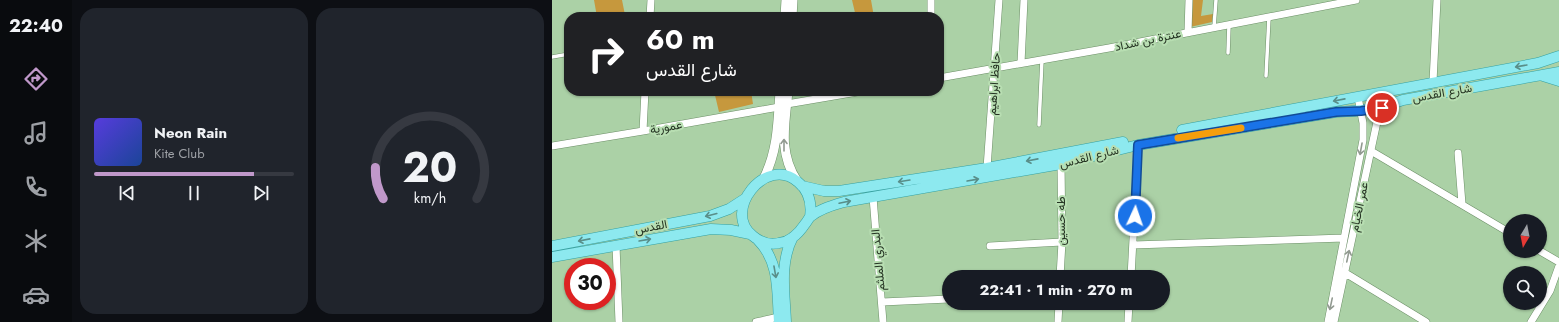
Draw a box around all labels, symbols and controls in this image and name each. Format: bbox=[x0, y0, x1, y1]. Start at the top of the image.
text: 22:40 bbox=[9, 13, 63, 39]
text: 60 m bbox=[646, 19, 715, 60]
street label: عنترة بن شداد bbox=[1113, 24, 1183, 56]
icon: right bbox=[580, 28, 632, 80]
street label: حافظ ابراهيم bbox=[983, 52, 1005, 116]
text: شارع القدس bbox=[646, 57, 737, 83]
one-way arrow bbox=[1515, 62, 1528, 70]
icon: directions bbox=[22, 65, 50, 93]
street label: شارع القدس bbox=[1411, 79, 1473, 107]
pin bbox=[1365, 91, 1399, 125]
one-way arrow bbox=[1332, 97, 1345, 105]
icon: arrive bbox=[1371, 97, 1393, 119]
street label: عمورية bbox=[648, 115, 684, 139]
icon: music bbox=[22, 119, 50, 147]
text: Neon Rain bbox=[154, 122, 227, 144]
text: 20 bbox=[403, 137, 457, 198]
one-way arrow bbox=[780, 139, 788, 152]
street label: شارع القدس bbox=[1057, 141, 1121, 173]
one-way arrow bbox=[1357, 142, 1365, 155]
text: Kite Club bbox=[154, 144, 205, 163]
one-way arrow bbox=[1026, 156, 1039, 164]
icon: phone bbox=[22, 173, 50, 201]
one-way arrow bbox=[966, 175, 979, 183]
one-way arrow bbox=[898, 177, 911, 185]
street label: عمر الخيام bbox=[1345, 180, 1373, 234]
icon: previous bbox=[116, 182, 138, 204]
icon: pause bbox=[183, 182, 205, 204]
icon: next bbox=[250, 182, 272, 204]
text: km/h bbox=[414, 188, 446, 208]
position arrow bbox=[1114, 195, 1156, 237]
street label: طه حسين bbox=[1052, 196, 1070, 246]
one-way arrow bbox=[838, 198, 851, 206]
one-way arrow bbox=[705, 212, 718, 219]
north arrow bbox=[1503, 214, 1547, 258]
map controls bbox=[1503, 214, 1547, 310]
street label: القدس bbox=[633, 215, 669, 239]
icon: climate bbox=[22, 227, 50, 255]
street label: البدري الملثم bbox=[866, 228, 891, 292]
one-way arrow bbox=[639, 236, 652, 244]
one-way arrow bbox=[577, 237, 590, 245]
one-way arrow bbox=[1345, 250, 1353, 263]
speed limit sign: 30 bbox=[564, 258, 616, 310]
one-way arrow bbox=[771, 265, 779, 278]
button: search bbox=[1503, 266, 1547, 310]
text: 22:41 · 1 min · 270 m bbox=[979, 279, 1133, 301]
icon: car bbox=[22, 281, 50, 309]
one-way arrow bbox=[1327, 297, 1335, 310]

